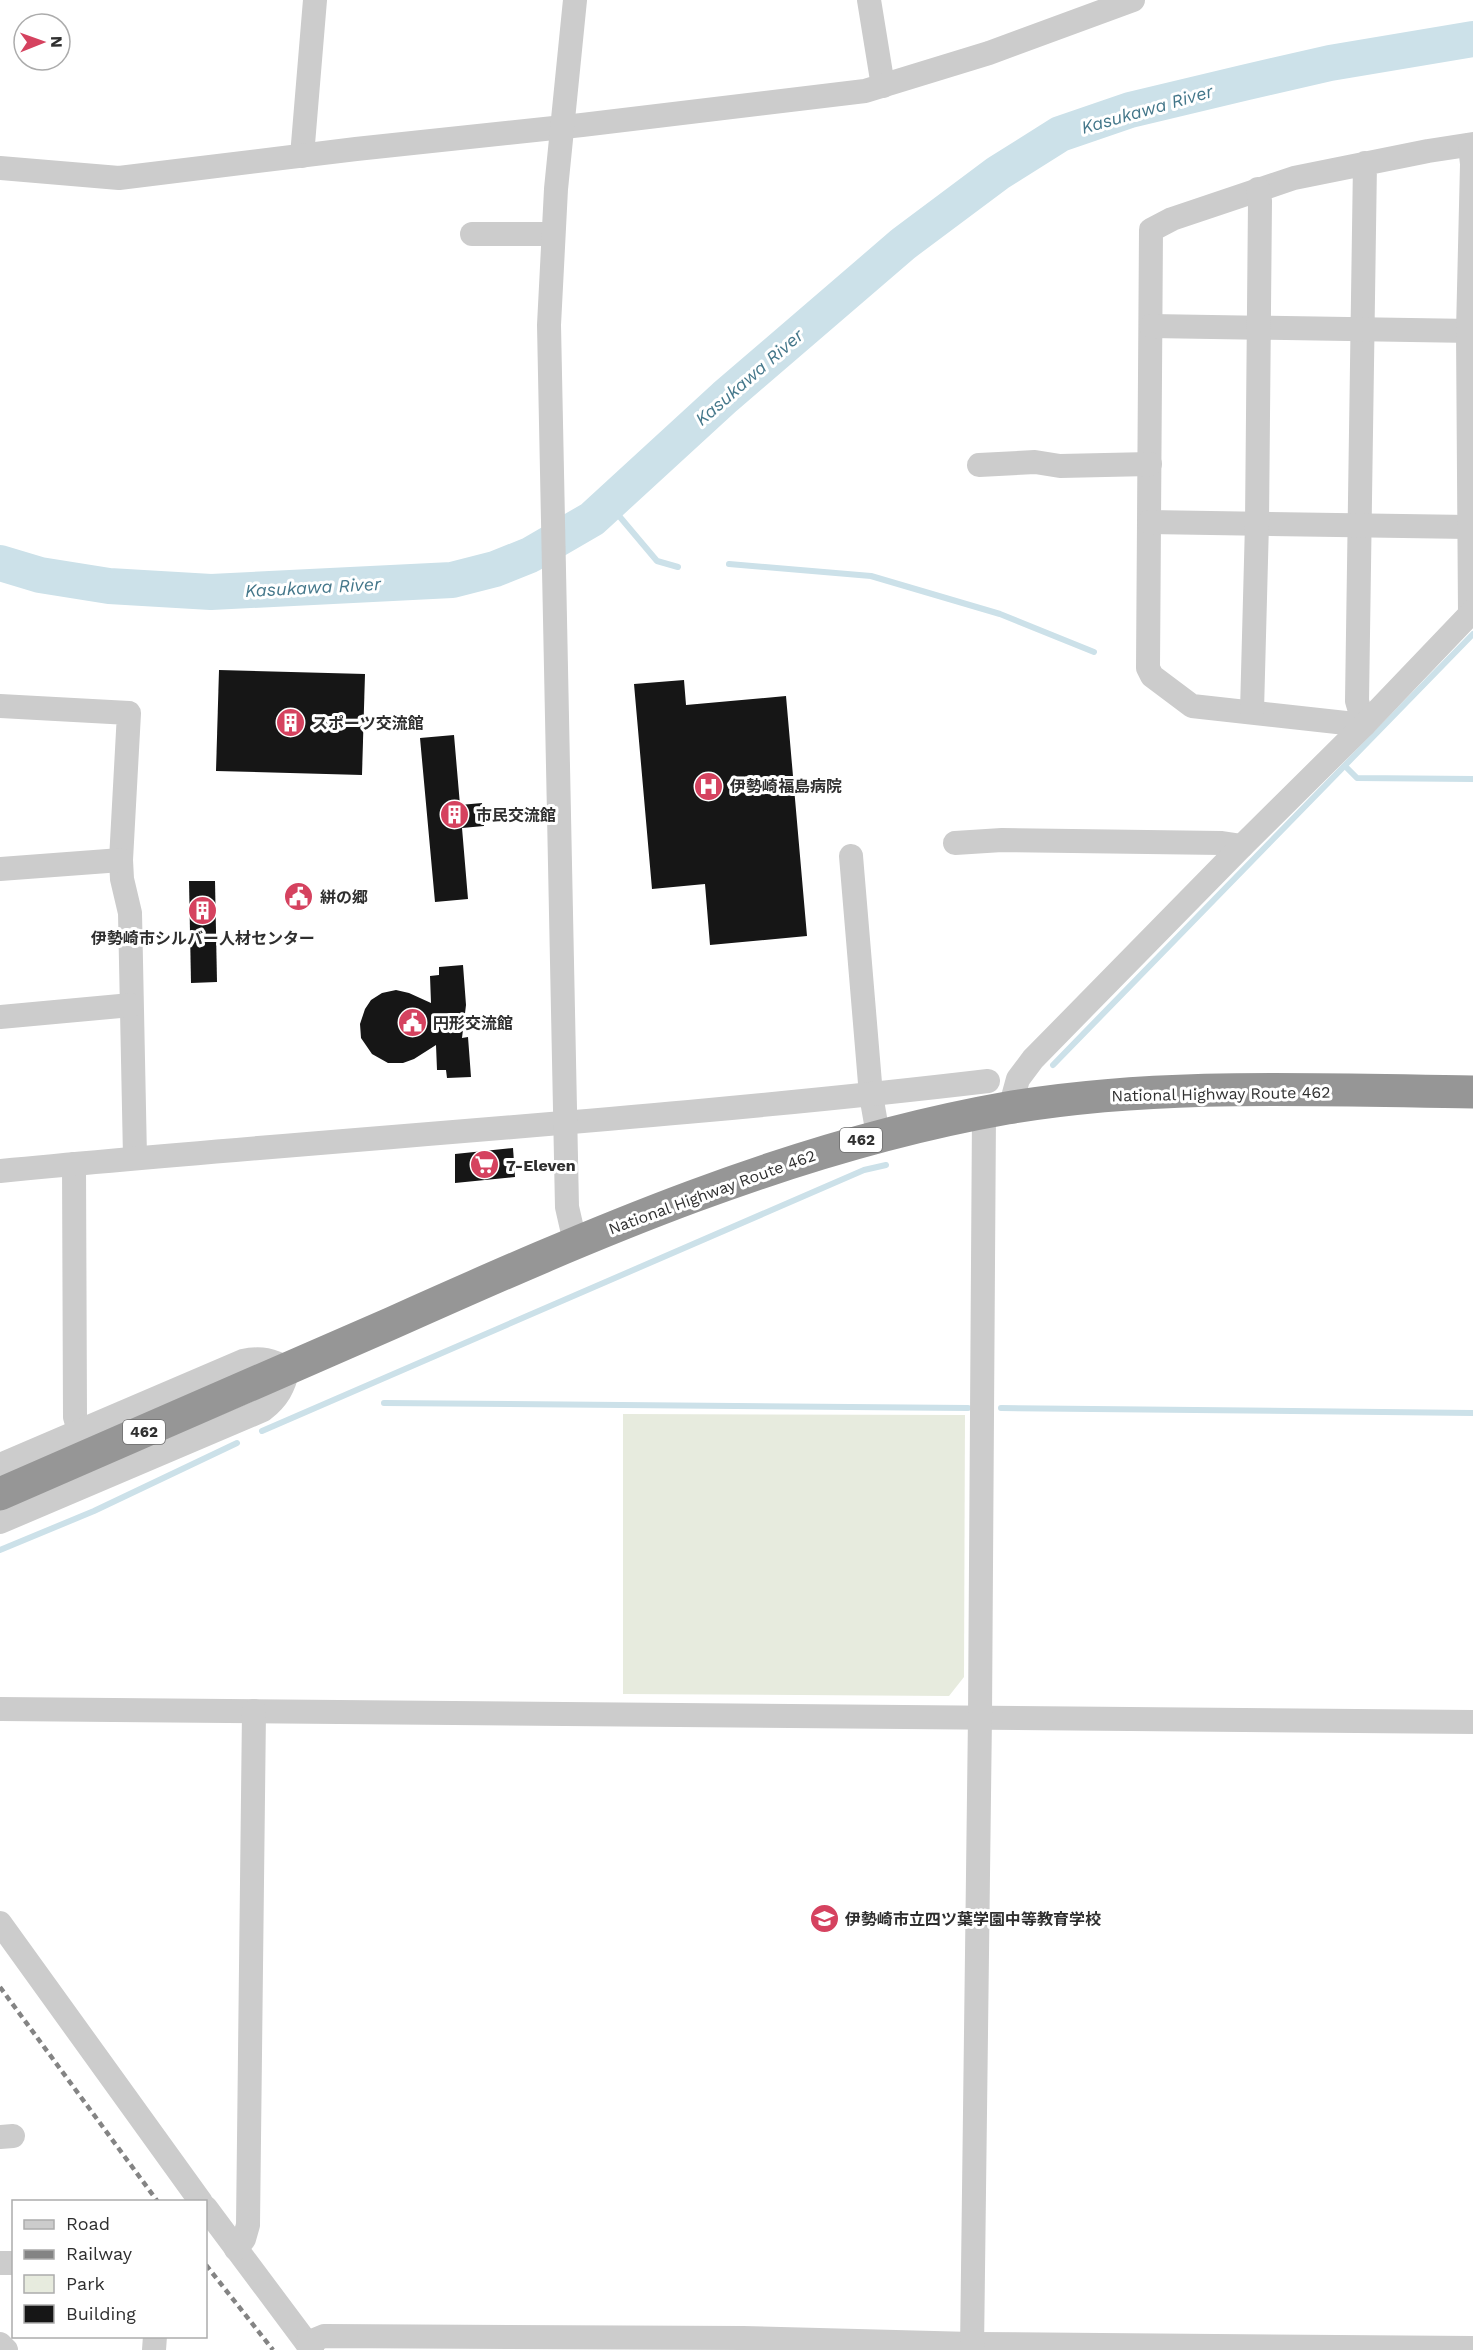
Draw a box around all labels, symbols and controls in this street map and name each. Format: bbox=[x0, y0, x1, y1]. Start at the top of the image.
north arrow bbox=[12, 12, 72, 72]
text: N bbox=[47, 36, 66, 48]
water label: Kasukawa River bbox=[1079, 80, 1216, 138]
water label: Kasukawa River bbox=[691, 324, 808, 430]
water label: Kasukawa River bbox=[244, 573, 383, 601]
building icon: スポーツ交流館 bbox=[275, 707, 307, 739]
place label: スポーツ交流館 bbox=[312, 714, 424, 733]
hospital icon: 伊勢崎福島病院 bbox=[693, 770, 725, 802]
place label: 伊勢崎福島病院 bbox=[729, 777, 842, 796]
building icon: 市民交流館 bbox=[439, 799, 471, 831]
place label: 市民交流館 bbox=[476, 806, 556, 825]
public building icon: 絣の郷 bbox=[283, 881, 315, 913]
place label: 絣の郷 bbox=[320, 888, 368, 907]
building icon: 伊勢崎市シルバー人材センター bbox=[187, 894, 219, 926]
place label: 伊勢崎市シルバー人材センター bbox=[90, 929, 315, 948]
public building icon: 円形交流館 bbox=[396, 1007, 428, 1039]
place label: 円形交流館 bbox=[433, 1014, 513, 1033]
street label: National Highway Route 462 bbox=[1111, 1083, 1331, 1105]
road number: 462 bbox=[840, 1128, 882, 1152]
street label: National Highway Route 462 bbox=[606, 1146, 818, 1238]
supermarket icon: 7-Eleven bbox=[469, 1149, 501, 1181]
place label: 7-Eleven bbox=[506, 1156, 576, 1175]
road number: 462 bbox=[123, 1420, 165, 1444]
school or university icon: 伊勢崎市立四ツ葉学園中等教育学校 bbox=[808, 1903, 840, 1935]
place label: 伊勢崎市立四ツ葉学園中等教育学校 bbox=[844, 1910, 1101, 1929]
legend bbox=[12, 2200, 207, 2338]
text: Road bbox=[66, 2213, 110, 2234]
text: Railway bbox=[66, 2243, 133, 2264]
text: Park bbox=[66, 2273, 105, 2294]
text: Building bbox=[66, 2303, 136, 2324]

